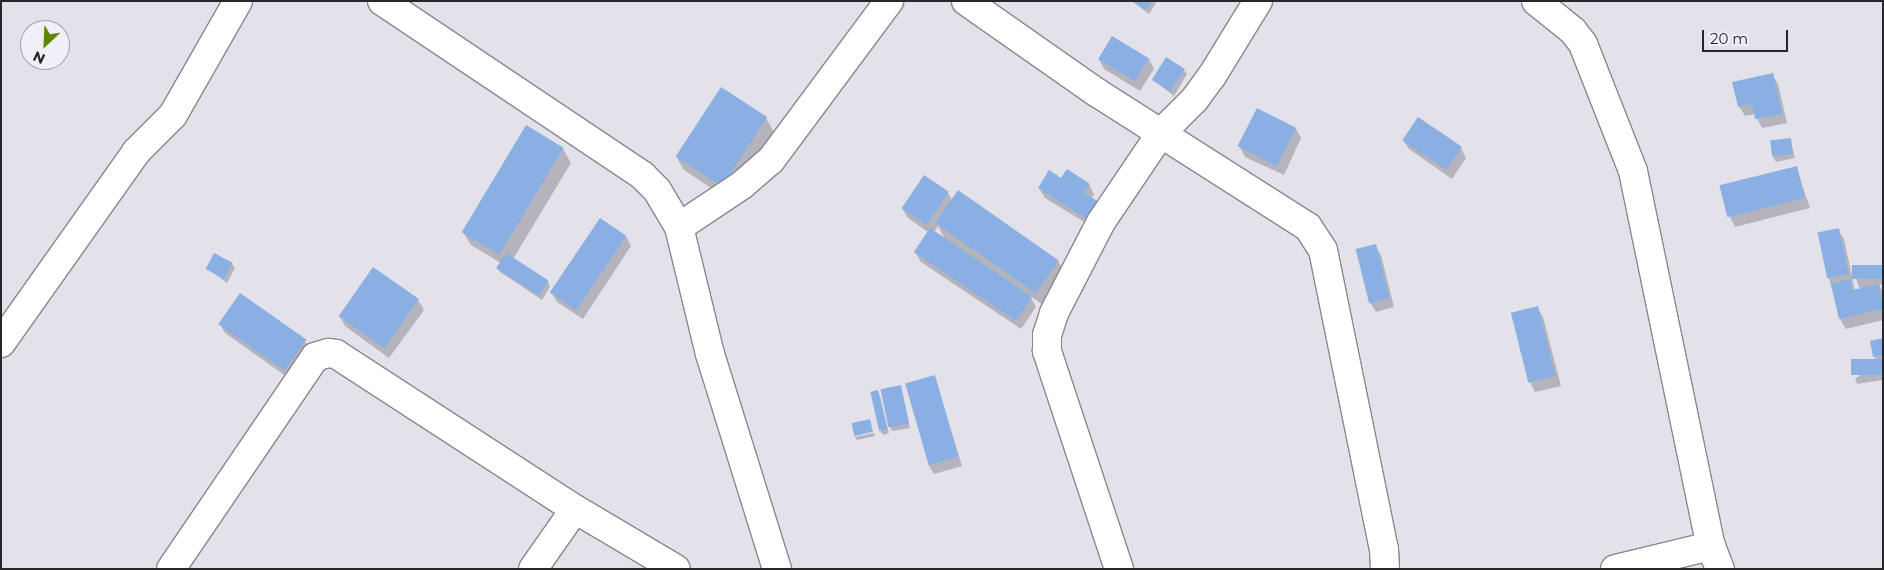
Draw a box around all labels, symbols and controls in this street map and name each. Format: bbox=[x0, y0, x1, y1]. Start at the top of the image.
north arrow bbox=[20, 20, 70, 70]
scale bar bbox=[1704, 20, 1790, 52]
text: 20 m bbox=[1710, 29, 1748, 48]
text: N bbox=[30, 47, 48, 68]

